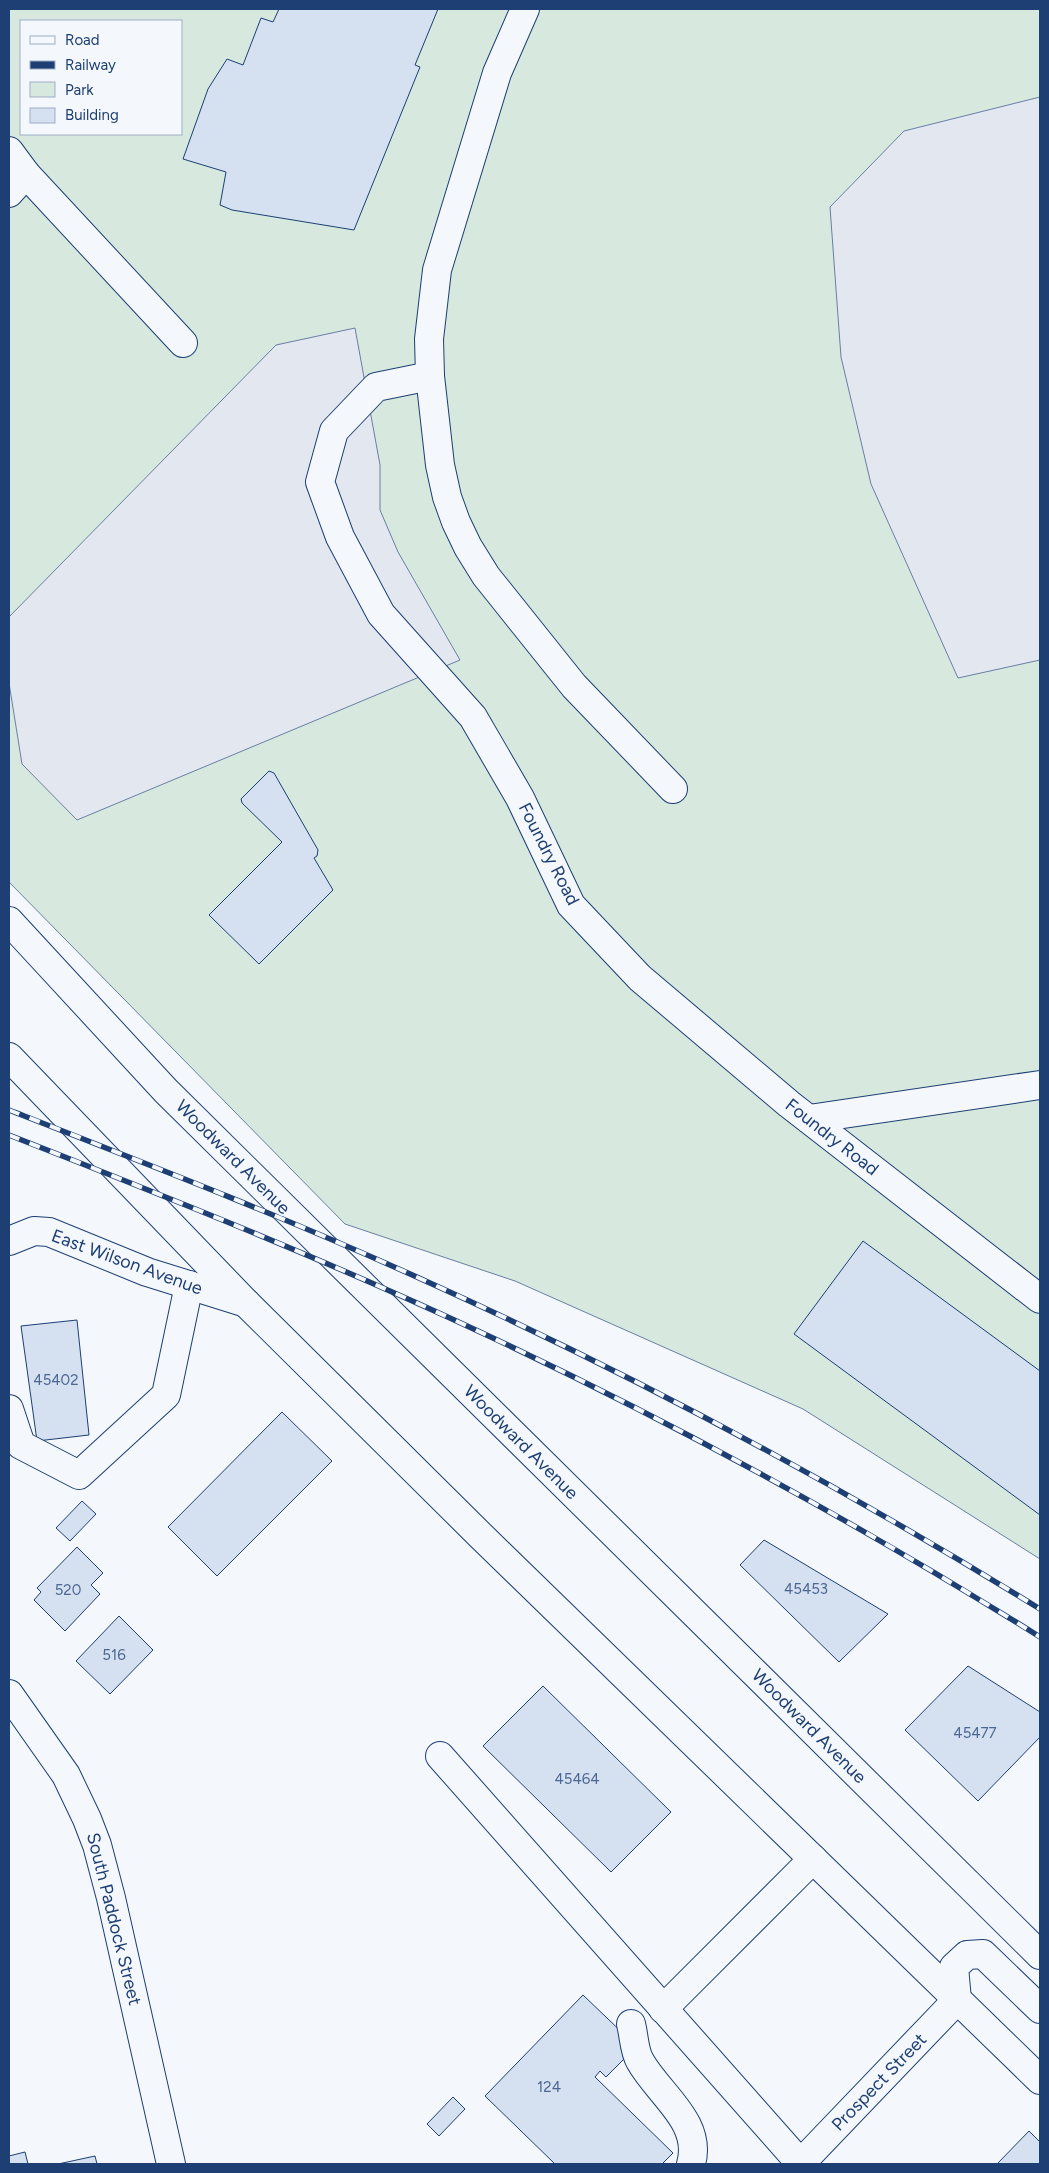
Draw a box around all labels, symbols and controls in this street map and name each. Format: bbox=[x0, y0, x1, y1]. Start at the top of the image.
legend bbox=[20, 20, 182, 135]
text: Road bbox=[65, 31, 100, 49]
text: Railway bbox=[65, 56, 116, 74]
text: Park bbox=[65, 81, 94, 99]
text: Building bbox=[65, 106, 119, 124]
street label: Foundry Road bbox=[514, 799, 584, 909]
street label: Foundry Road bbox=[781, 1094, 883, 1180]
street label: Woodward Avenue bbox=[171, 1095, 295, 1219]
street label: East Wilson Avenue bbox=[48, 1224, 206, 1300]
house number: 45402 bbox=[33, 1371, 79, 1389]
street label: Woodward Avenue bbox=[459, 1380, 583, 1504]
house number: 45453 bbox=[784, 1580, 828, 1598]
house number: 520 bbox=[55, 1581, 81, 1599]
house number: 516 bbox=[102, 1646, 126, 1664]
street label: Woodward Avenue bbox=[747, 1664, 871, 1788]
house number: 45477 bbox=[953, 1724, 997, 1742]
house number: 45464 bbox=[554, 1770, 600, 1788]
street label: South Paddock Street bbox=[82, 1830, 146, 2008]
street label: Prospect Street bbox=[827, 2029, 931, 2135]
house number: 124 bbox=[537, 2078, 561, 2096]

